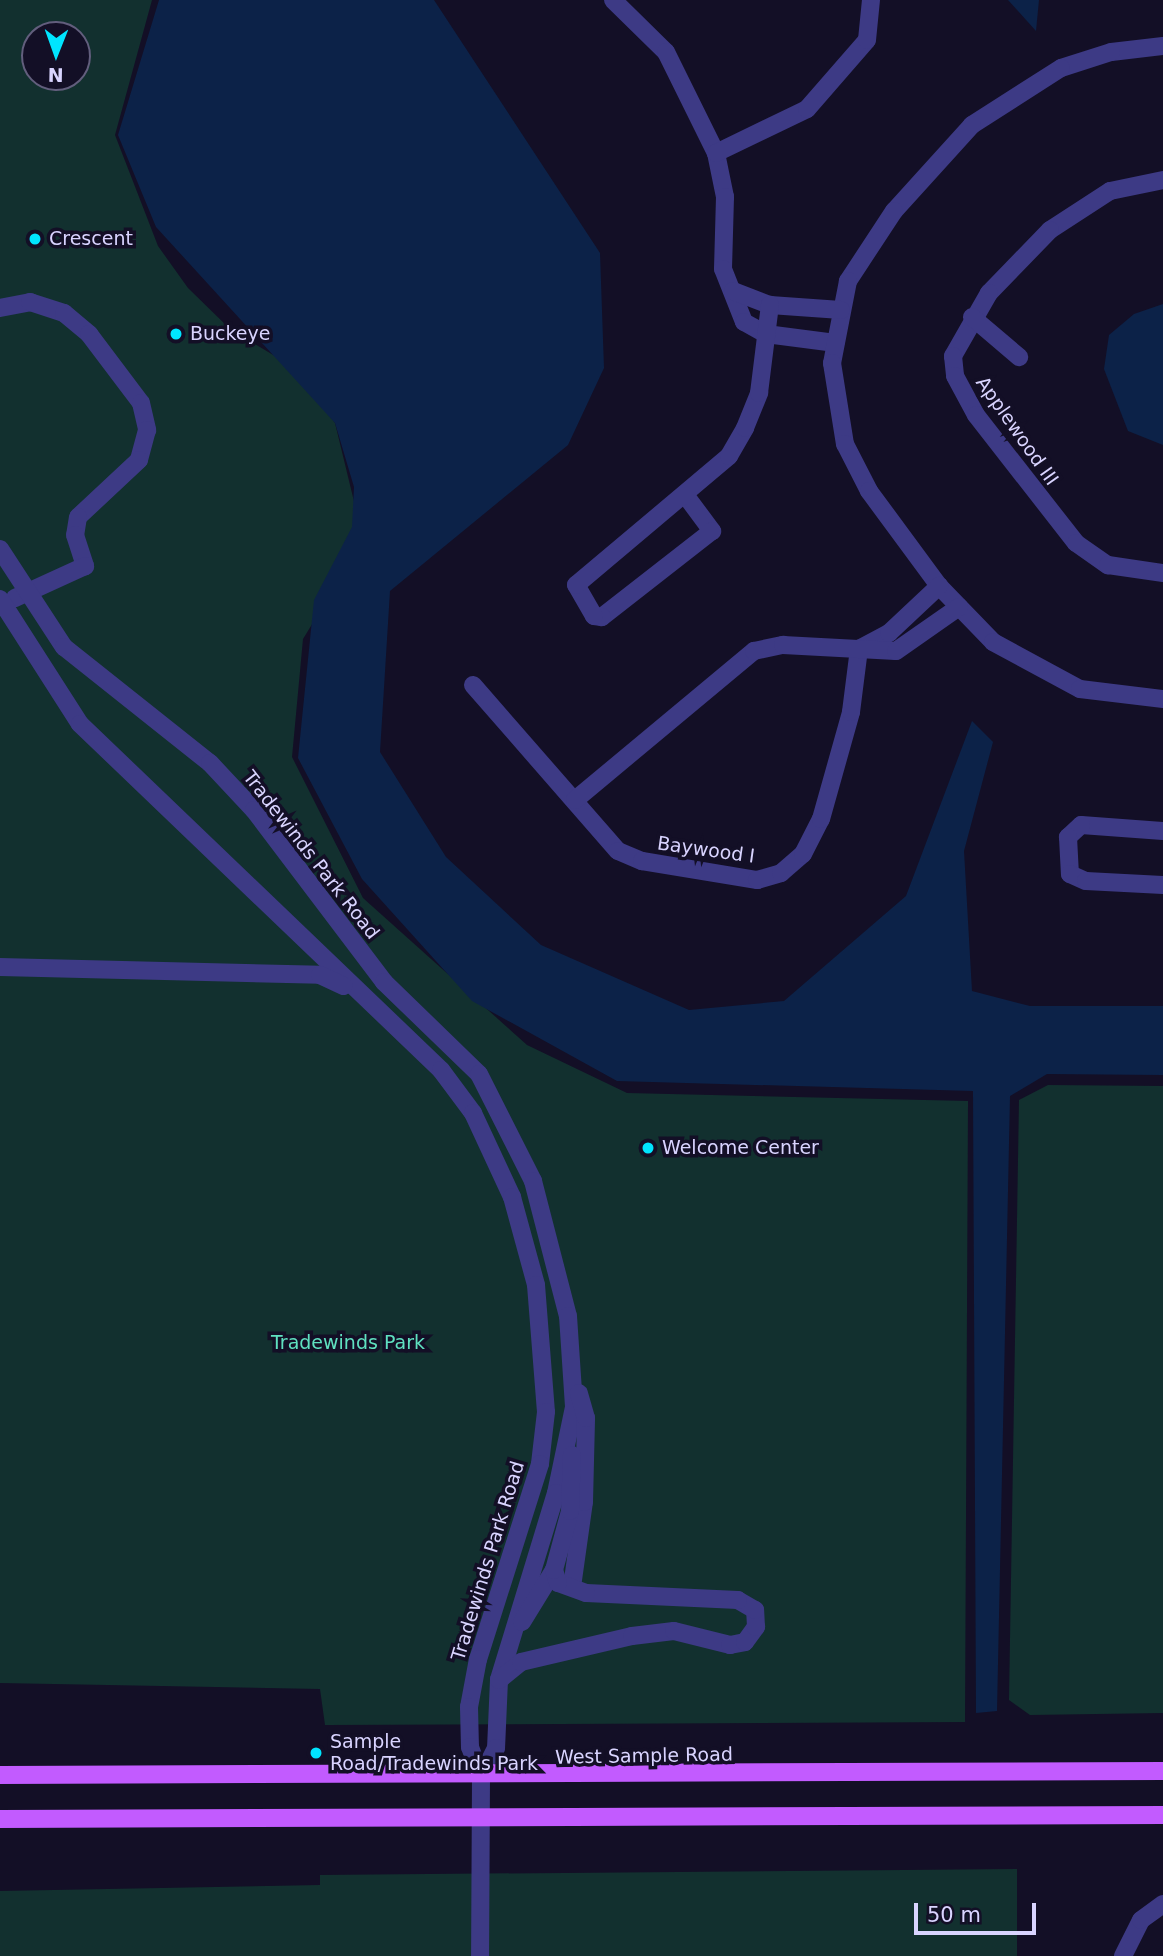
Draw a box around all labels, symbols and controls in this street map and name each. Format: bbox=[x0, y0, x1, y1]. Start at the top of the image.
north arrow bbox=[21, 21, 91, 91]
text: N bbox=[48, 64, 64, 86]
place label: Crescent bbox=[49, 228, 133, 250]
marker: Crescent bbox=[27, 231, 43, 247]
place label: Buckeye bbox=[190, 323, 270, 345]
marker: Buckeye bbox=[168, 326, 184, 342]
street label: Applewood III bbox=[971, 372, 1063, 490]
street label: Tradewinds Park Road bbox=[238, 766, 384, 944]
street label: Baywood I bbox=[656, 832, 756, 868]
place label: Welcome Center bbox=[662, 1137, 819, 1159]
marker: Welcome Center bbox=[640, 1140, 656, 1156]
park label: Tradewinds Park bbox=[271, 1332, 425, 1354]
street label: Tradewinds Park Road bbox=[447, 1458, 529, 1664]
place label: Sample Road/Tradewinds Park bbox=[330, 1731, 538, 1775]
street label: West Sample Road bbox=[555, 1743, 733, 1769]
marker: Sample Road/Tradewinds Park bbox=[308, 1745, 324, 1761]
scale bar bbox=[918, 1890, 1040, 1934]
text: 50 m bbox=[927, 1903, 981, 1927]

